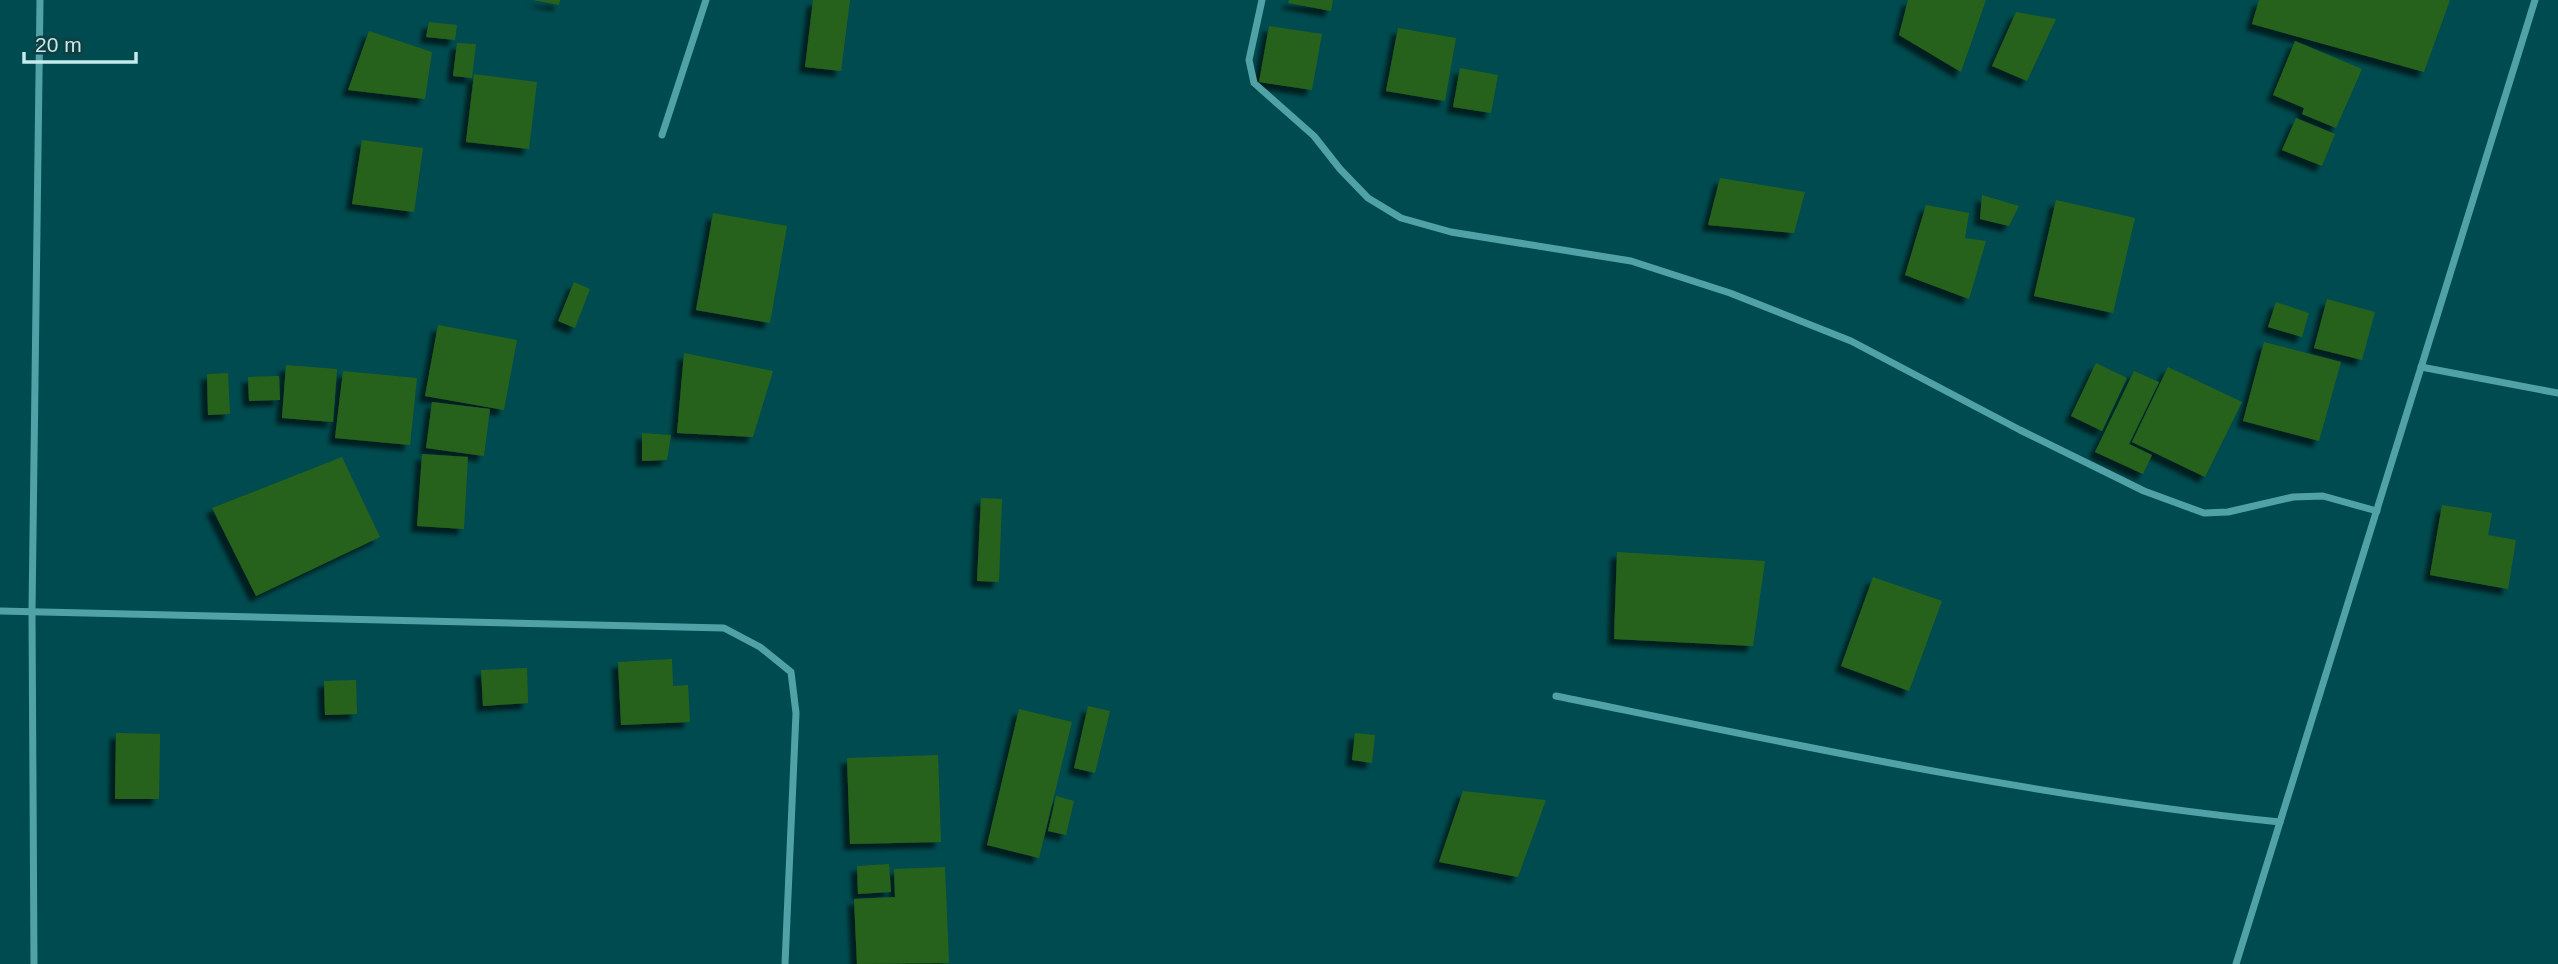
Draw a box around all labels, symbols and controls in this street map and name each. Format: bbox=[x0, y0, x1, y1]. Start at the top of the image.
scale bar bbox=[24, 21, 136, 65]
text: 20 m bbox=[35, 33, 82, 56]

